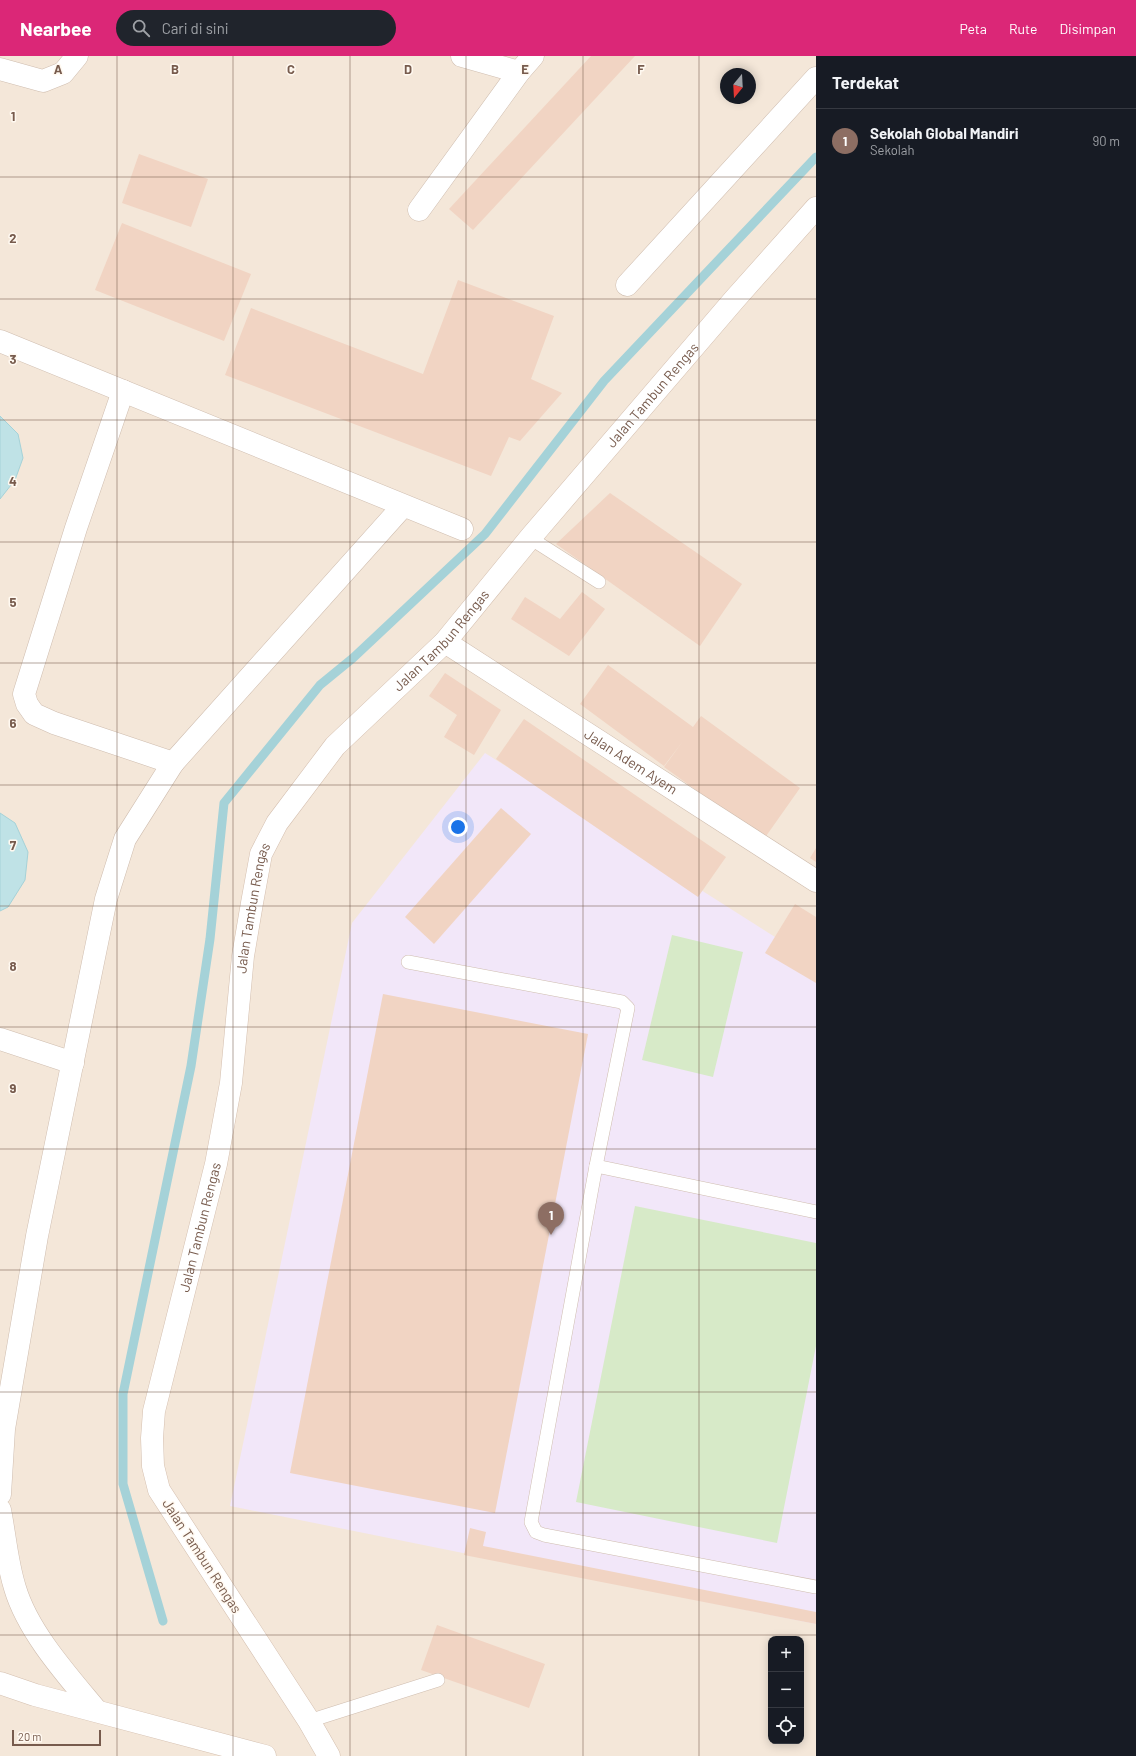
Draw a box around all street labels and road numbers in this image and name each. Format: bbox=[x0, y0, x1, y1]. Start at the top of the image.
street label: Jalan Tambun Rengas bbox=[602, 339, 702, 451]
street label: Jalan Tambun Rengas bbox=[389, 586, 493, 694]
street label: Jalan Adem Ayem bbox=[581, 725, 681, 797]
street label: Jalan Tambun Rengas bbox=[232, 839, 274, 974]
street label: Jalan Tambun Rengas bbox=[175, 1160, 224, 1294]
street label: Jalan Tambun Rengas bbox=[159, 1495, 246, 1616]

